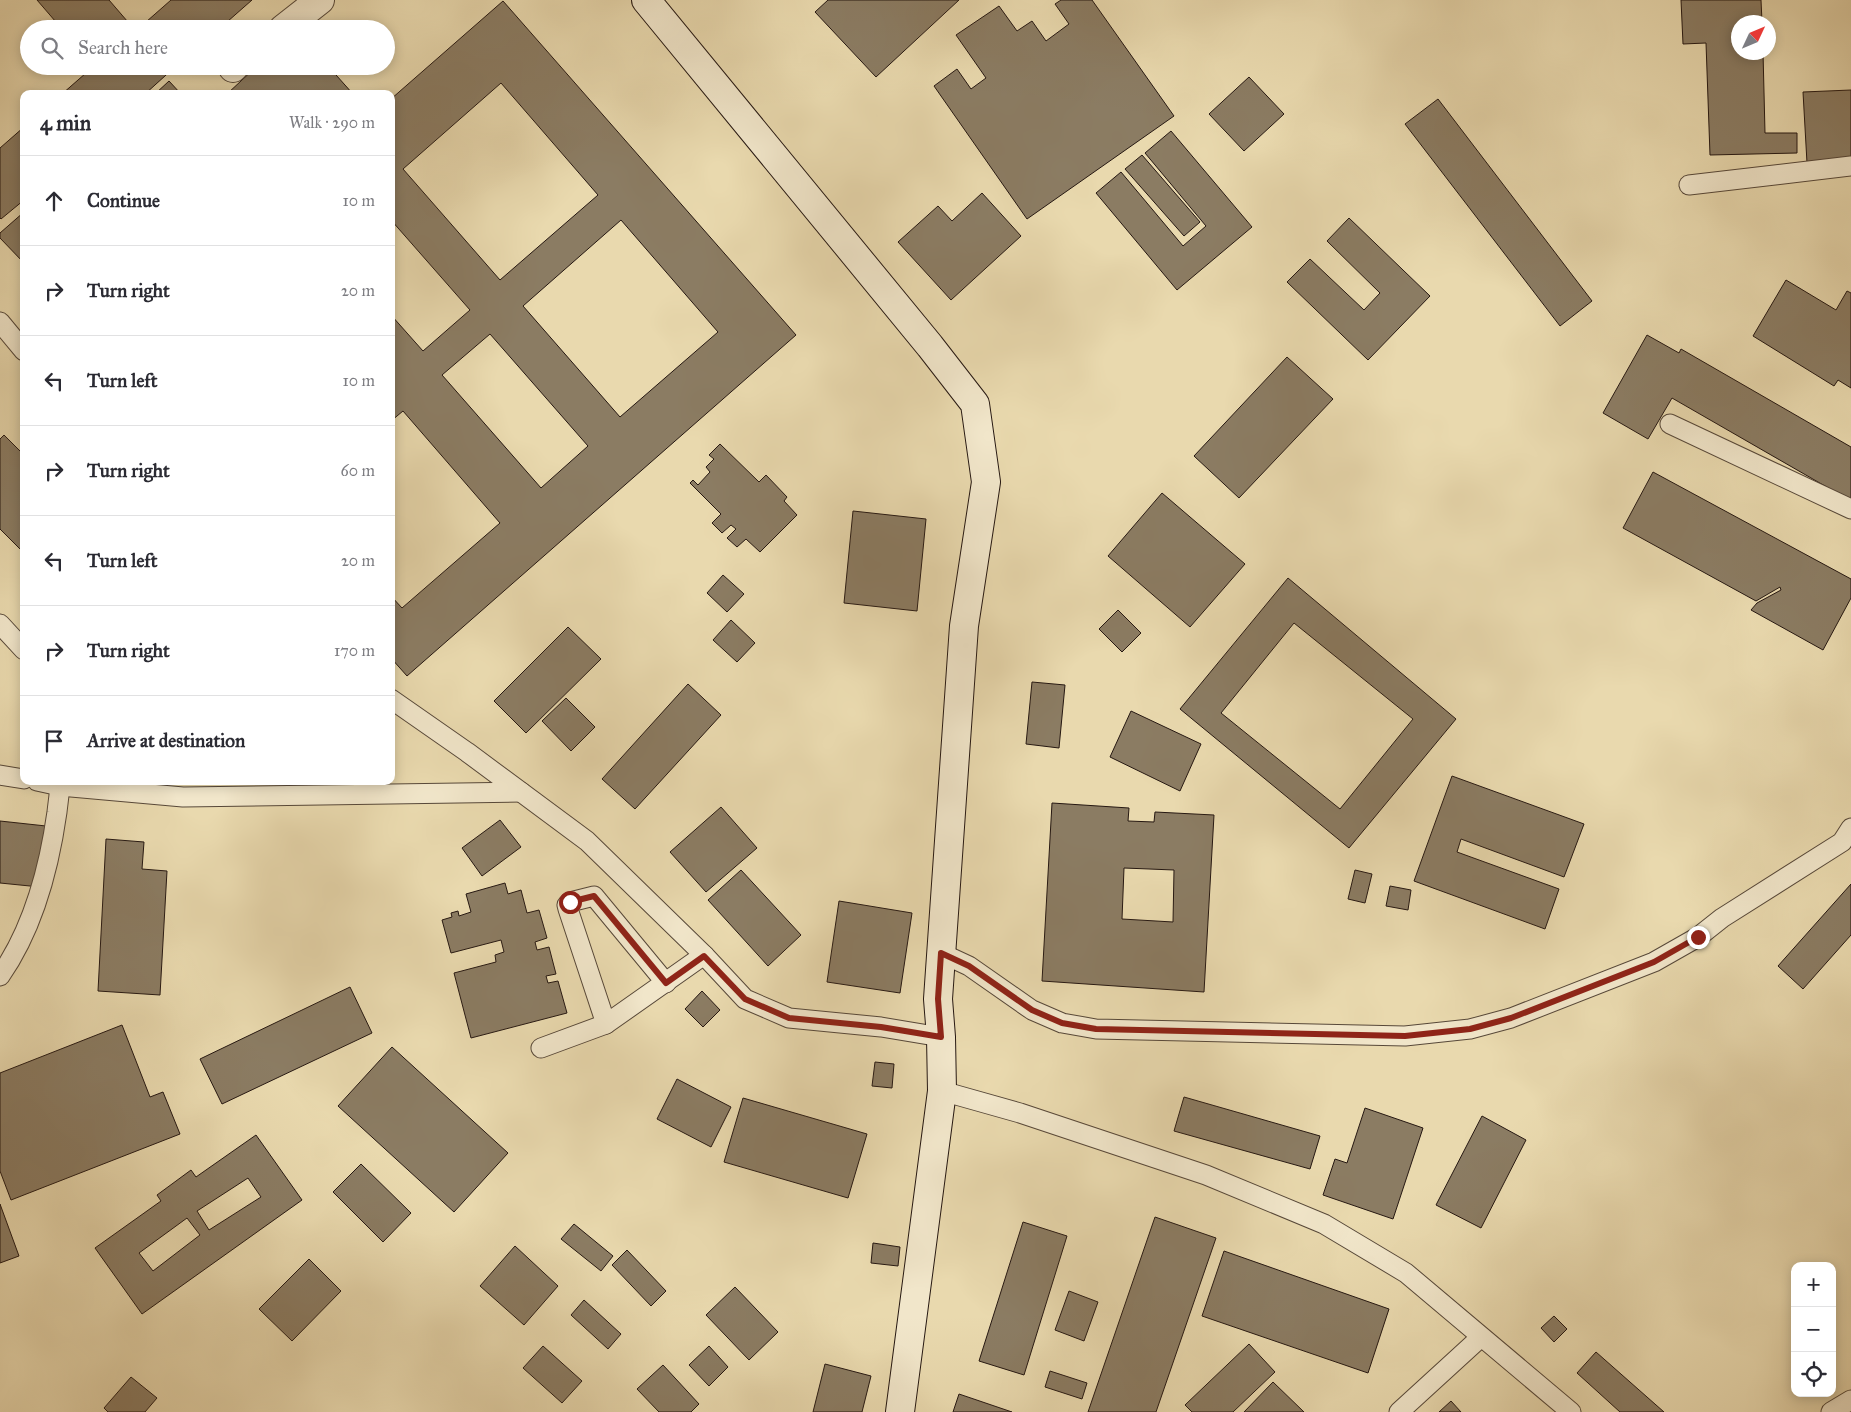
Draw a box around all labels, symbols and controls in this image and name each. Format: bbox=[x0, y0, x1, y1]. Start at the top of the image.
north arrow bbox=[1731, 15, 1776, 60]
search box bbox=[20, 20, 395, 75]
icon: search bbox=[38, 34, 66, 62]
text: Search here bbox=[78, 36, 168, 59]
text: 4 min bbox=[40, 110, 91, 136]
text: Walk · 290 m bbox=[289, 113, 375, 132]
icon: ahead bbox=[40, 187, 68, 215]
text: Continue bbox=[87, 189, 160, 212]
text: 10 m bbox=[343, 191, 375, 210]
icon: right bbox=[40, 277, 68, 305]
text: Turn right bbox=[87, 279, 170, 302]
text: 20 m bbox=[341, 281, 375, 300]
icon: left bbox=[40, 367, 68, 395]
text: Turn left bbox=[87, 369, 157, 392]
text: 10 m bbox=[343, 371, 375, 390]
icon: right bbox=[40, 457, 68, 485]
text: Turn right bbox=[87, 459, 170, 482]
text: 60 m bbox=[341, 461, 375, 480]
icon: left bbox=[40, 547, 68, 575]
text: Turn left bbox=[87, 549, 157, 572]
text: 20 m bbox=[341, 551, 375, 570]
icon: right bbox=[40, 637, 68, 665]
text: Turn right bbox=[87, 639, 170, 662]
text: 170 m bbox=[334, 641, 375, 660]
icon: arrive bbox=[40, 727, 68, 755]
text: Arrive at destination bbox=[87, 729, 245, 752]
route start bbox=[559, 891, 582, 914]
route end bbox=[1687, 926, 1710, 949]
map controls bbox=[1791, 1262, 1836, 1397]
button: + bbox=[1791, 1262, 1836, 1307]
button: − bbox=[1791, 1307, 1836, 1352]
button: locate bbox=[1791, 1352, 1836, 1397]

